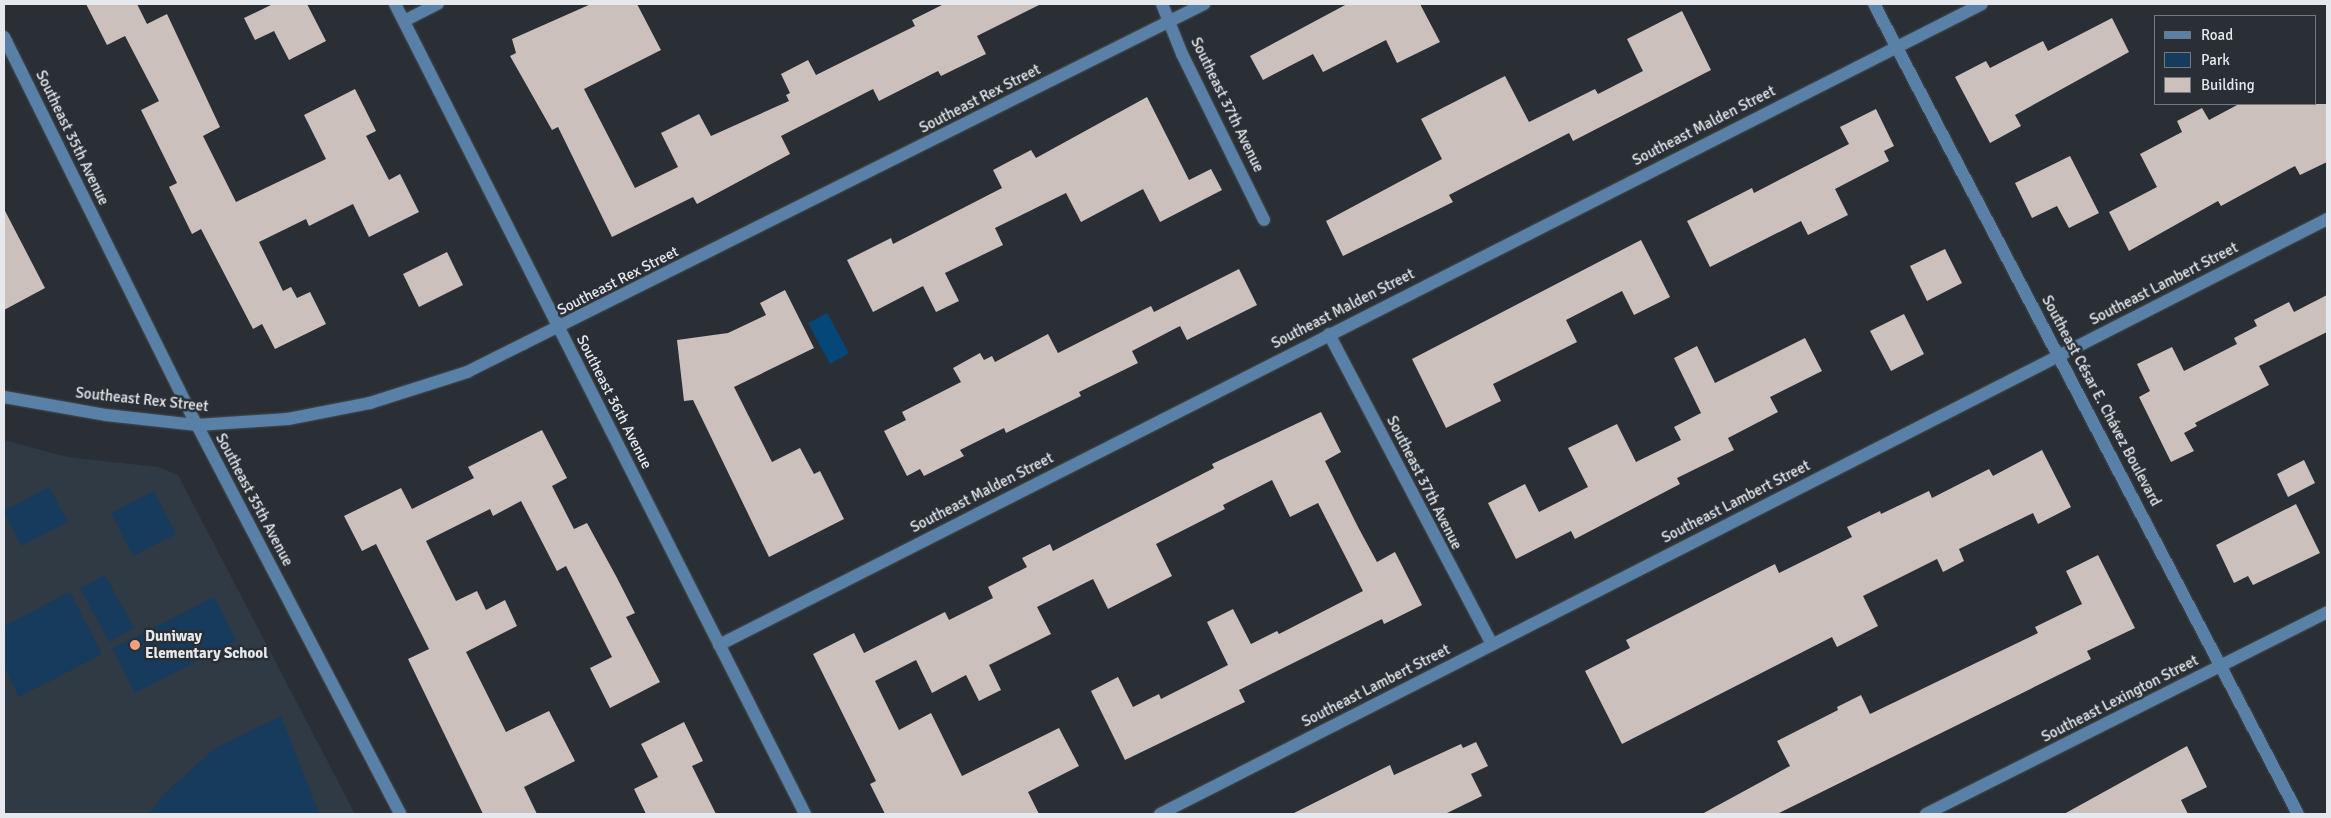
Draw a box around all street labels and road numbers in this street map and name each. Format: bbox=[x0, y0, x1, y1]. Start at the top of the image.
street label: Southeast 37th Avenue bbox=[1187, 35, 1267, 175]
street label: Southeast Rex Street bbox=[916, 61, 1044, 137]
street label: Southeast 35th Avenue bbox=[32, 68, 112, 208]
street label: Southeast Malden Street bbox=[1630, 82, 1778, 170]
street label: Southeast Lambert Street bbox=[2087, 239, 2241, 329]
street label: Southeast Rex Street bbox=[554, 243, 682, 319]
street label: Southeast Malden Street bbox=[1269, 265, 1417, 353]
street label: Southeast César E. Chávez Boulevard bbox=[2038, 292, 2164, 510]
street label: Southeast 36th Avenue bbox=[572, 332, 656, 472]
street label: Southeast Rex Street bbox=[75, 384, 209, 416]
street label: Southeast 37th Avenue bbox=[1382, 413, 1466, 553]
street label: Southeast 35th Avenue bbox=[211, 431, 297, 569]
street label: Southeast Malden Street bbox=[908, 449, 1056, 537]
street label: Southeast Lambert Street bbox=[1659, 457, 1813, 547]
street label: Southeast Lambert Street bbox=[1299, 641, 1453, 731]
street label: Southeast Lexington Street bbox=[2039, 652, 2201, 746]

